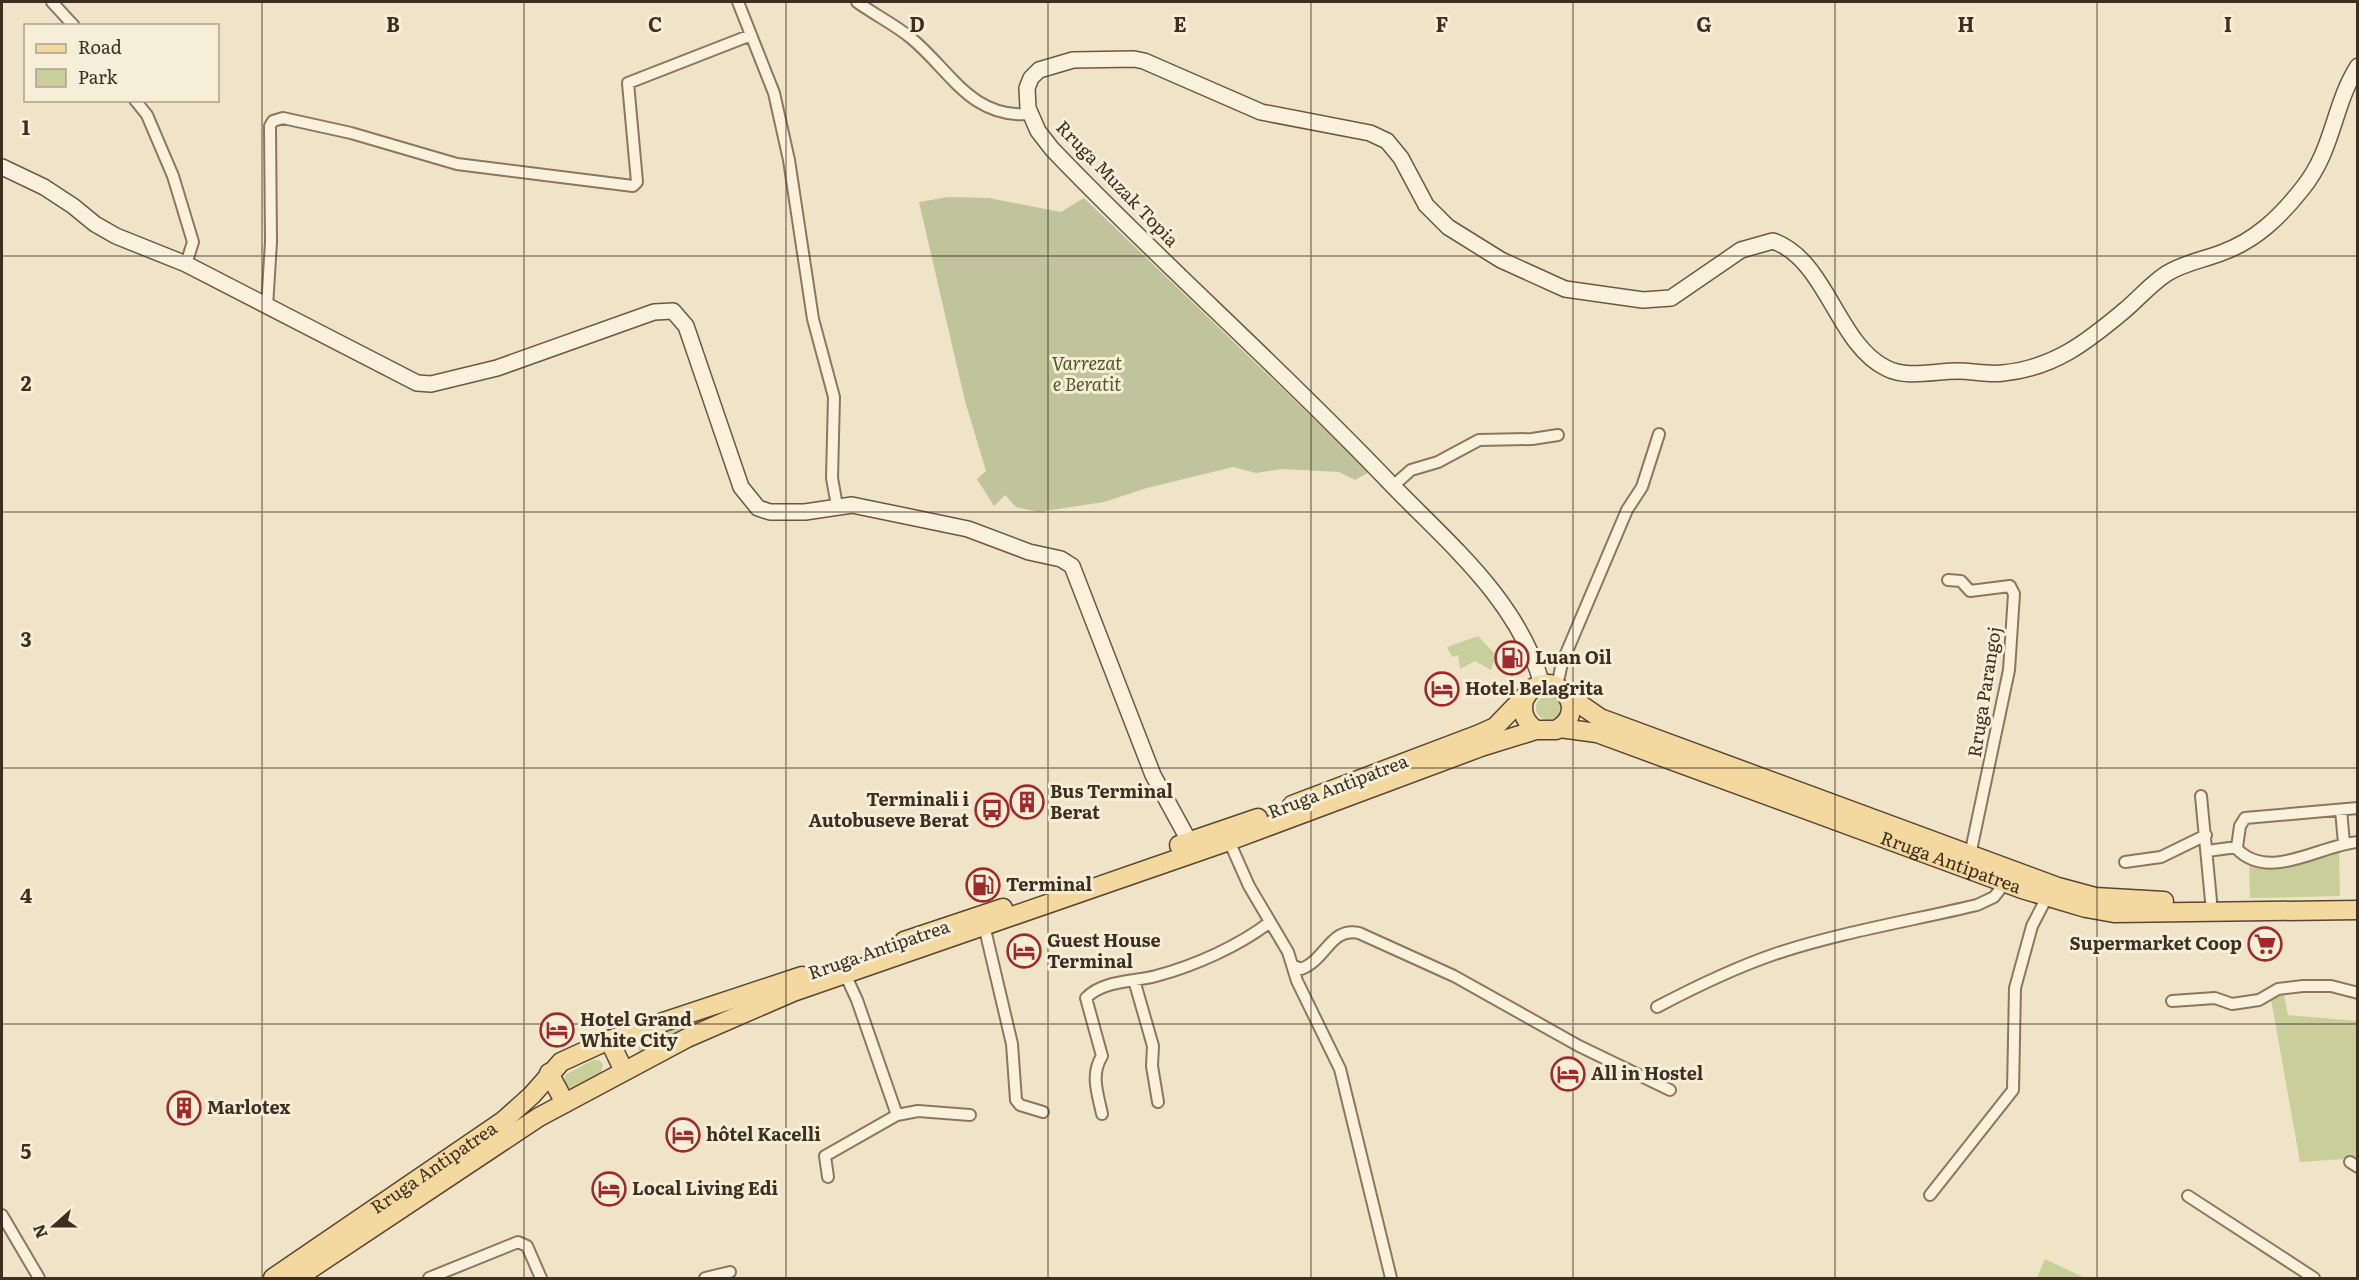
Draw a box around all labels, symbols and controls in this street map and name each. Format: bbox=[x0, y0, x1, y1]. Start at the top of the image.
text: B bbox=[386, 8, 400, 38]
text: C bbox=[648, 8, 662, 38]
text: D bbox=[909, 8, 925, 38]
text: E bbox=[1173, 8, 1187, 38]
text: F bbox=[1436, 8, 1449, 38]
text: G bbox=[1696, 8, 1712, 38]
text: H bbox=[1958, 8, 1974, 38]
text: I bbox=[2224, 8, 2232, 38]
legend bbox=[24, 24, 219, 102]
text: Road bbox=[78, 33, 122, 60]
text: Park bbox=[78, 63, 119, 90]
text: 1 bbox=[22, 111, 30, 141]
street label: Rruga Muzak Topia bbox=[1050, 114, 1186, 253]
park label: Varrezat e Beratit bbox=[1052, 349, 1122, 397]
text: 2 bbox=[21, 367, 32, 397]
text: 3 bbox=[20, 623, 32, 653]
street label: Rruga Parangoj bbox=[1960, 624, 2007, 759]
fuel station icon: Luan Oil bbox=[1494, 640, 1530, 676]
place label: Luan Oil bbox=[1535, 643, 1612, 670]
hotel icon: Hotel Belagrita bbox=[1424, 671, 1460, 707]
place label: Hotel Belagrita bbox=[1465, 674, 1604, 701]
street label: Rruga Antipatrea bbox=[1264, 746, 1412, 825]
place label: Bus Terminal Berat bbox=[1050, 777, 1174, 825]
building icon: Bus Terminal Berat bbox=[1009, 784, 1045, 820]
place label: Terminali i Autobuseve Berat bbox=[809, 785, 969, 833]
bus stop icon: Terminali i Autobuseve Berat bbox=[974, 792, 1010, 828]
street label: Rruga Antipatrea bbox=[1877, 823, 2026, 900]
fuel station icon: Terminal bbox=[965, 867, 1001, 903]
place label: Terminal bbox=[1006, 870, 1093, 897]
text: 4 bbox=[20, 879, 32, 909]
street label: Rruga Antipatrea bbox=[804, 912, 953, 985]
place label: Guest House Terminal bbox=[1047, 926, 1161, 974]
supermarket icon: Supermarket Coop bbox=[2247, 926, 2283, 962]
place label: Supermarket Coop bbox=[2070, 929, 2242, 956]
hotel icon: Guest House Terminal bbox=[1006, 933, 1042, 969]
place label: Hotel Grand White City bbox=[580, 1005, 692, 1053]
hotel icon: Hotel Grand White City bbox=[539, 1012, 575, 1048]
hotel icon: All in Hostel bbox=[1550, 1056, 1586, 1092]
place label: All in Hostel bbox=[1591, 1059, 1704, 1086]
building icon: Marlotex bbox=[166, 1090, 202, 1126]
place label: Marlotex bbox=[207, 1093, 290, 1120]
street label: Rruga Antipatrea bbox=[364, 1114, 502, 1220]
hotel icon: hôtel Kacelli bbox=[665, 1117, 701, 1153]
place label: hôtel Kacelli bbox=[706, 1120, 821, 1147]
text: 5 bbox=[21, 1135, 32, 1165]
hotel icon: Local Living Edi bbox=[591, 1171, 627, 1207]
place label: Local Living Edi bbox=[632, 1174, 779, 1201]
north arrow bbox=[24, 1196, 84, 1256]
text: N bbox=[25, 1221, 53, 1242]

